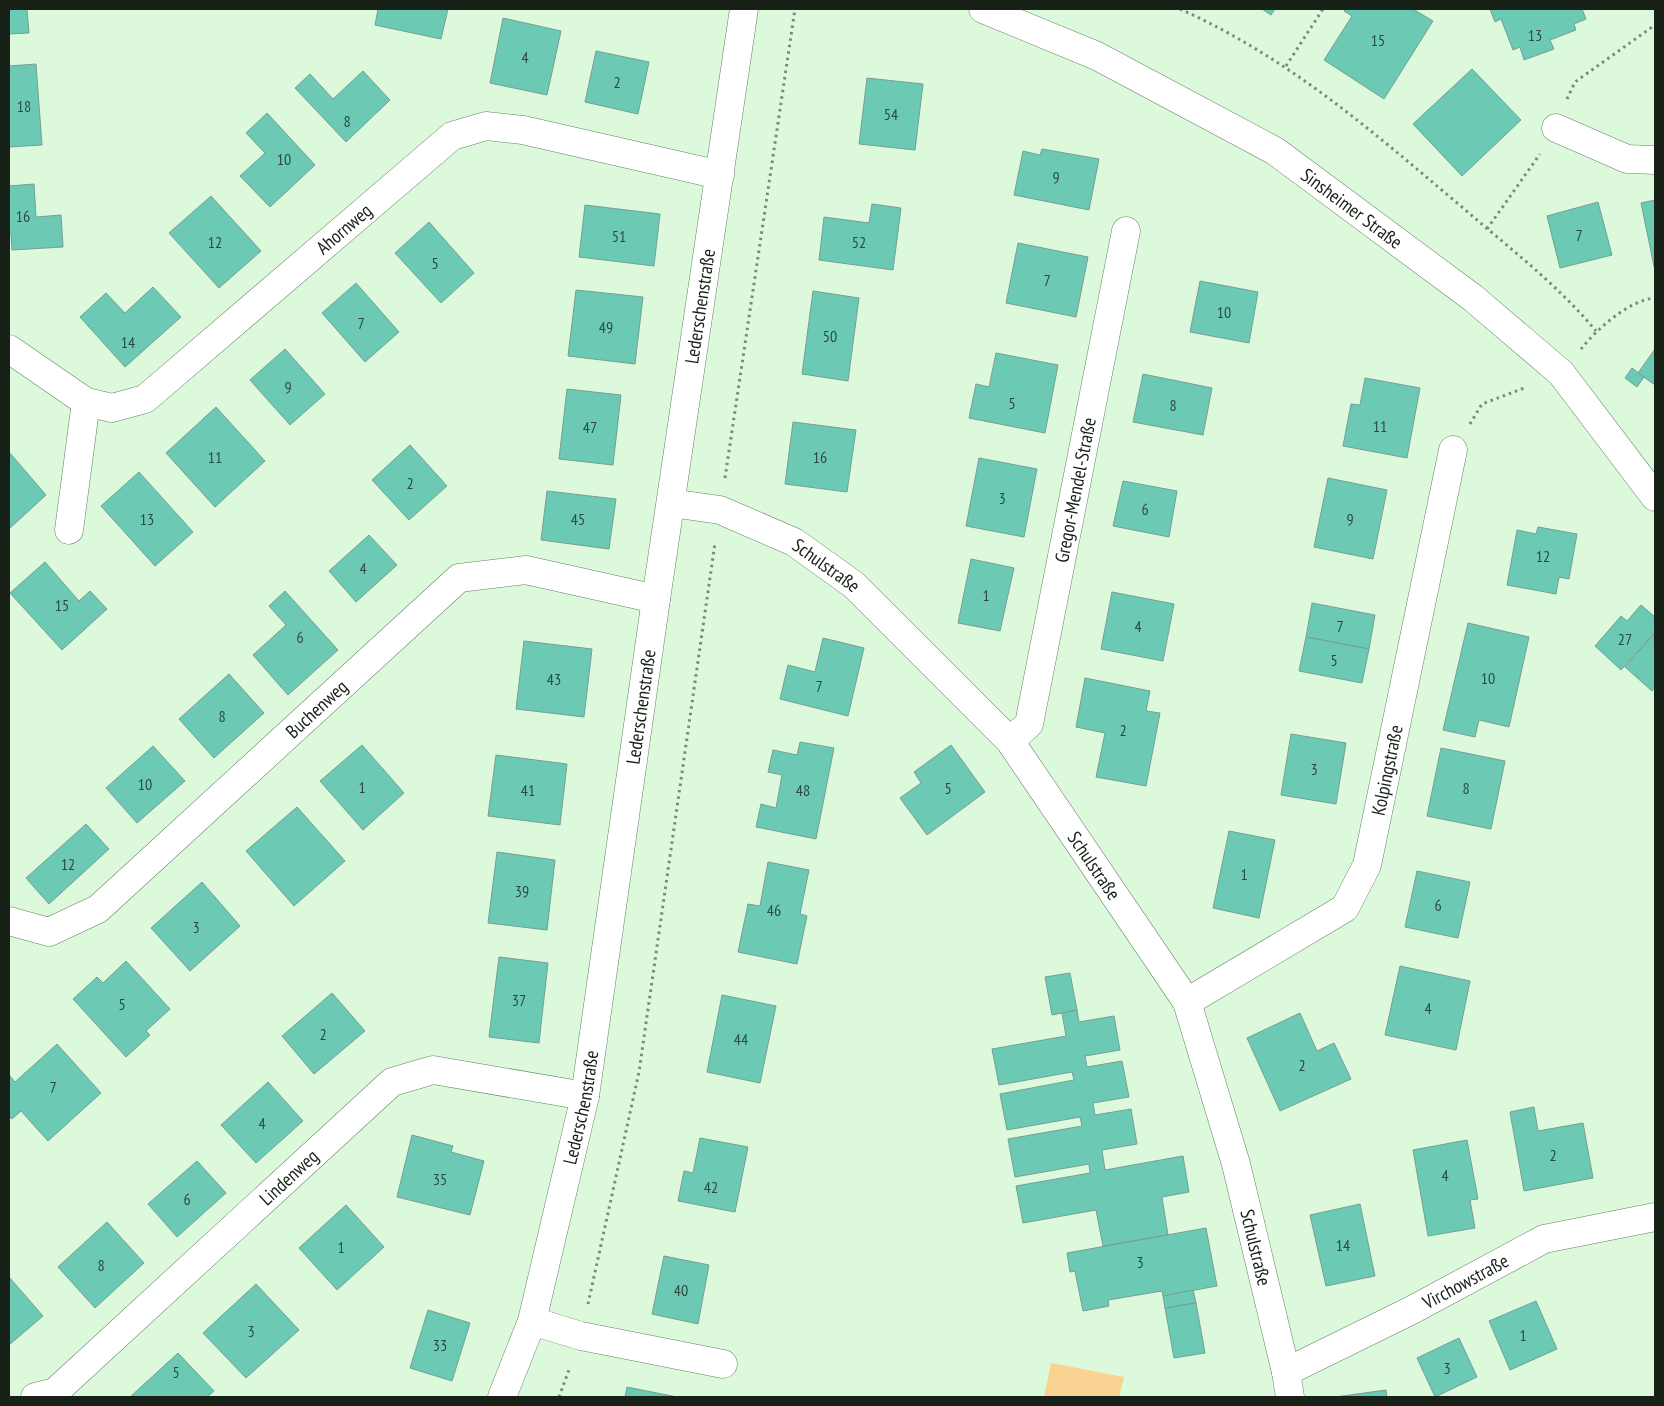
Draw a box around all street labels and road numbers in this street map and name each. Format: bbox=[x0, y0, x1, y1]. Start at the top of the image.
street label: Sinsheimer Straße bbox=[1297, 163, 1408, 254]
street label: Ahornweg bbox=[311, 198, 377, 259]
street label: Lederschenstraße bbox=[679, 247, 720, 365]
street label: Gregor-Mendel-Straße bbox=[1049, 415, 1101, 565]
street label: Schulstraße bbox=[788, 533, 866, 597]
street label: Lederschenstraße bbox=[621, 648, 661, 766]
street label: Buchenweg bbox=[281, 674, 352, 743]
street label: Kolpingstraße bbox=[1366, 723, 1408, 818]
street label: Schulstraße bbox=[1063, 827, 1126, 904]
street label: Lederschenstraße bbox=[557, 1049, 603, 1167]
street label: Lindenweg bbox=[254, 1144, 323, 1210]
street label: Schulstraße bbox=[1235, 1207, 1277, 1288]
street label: Virchowstraße bbox=[1417, 1248, 1513, 1315]

